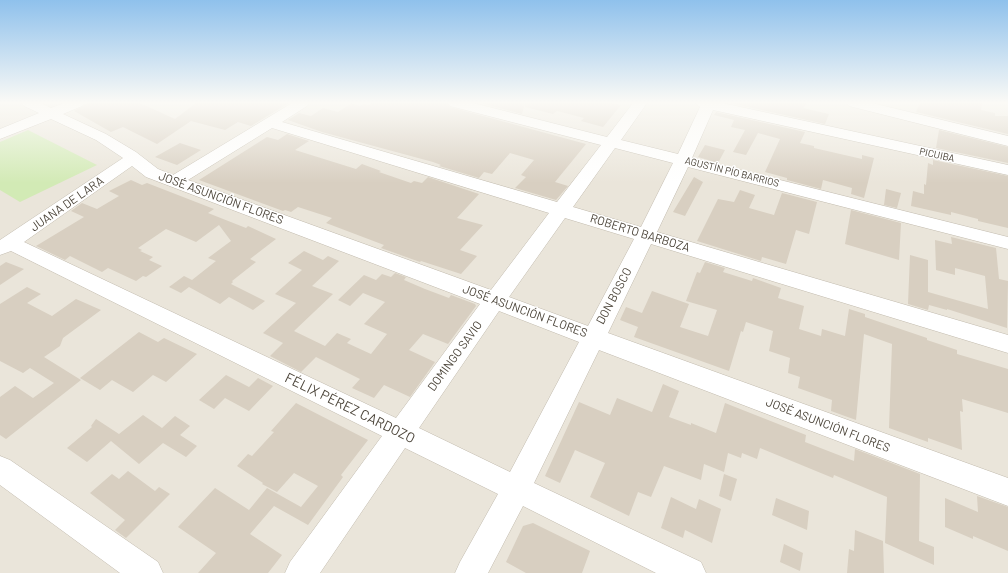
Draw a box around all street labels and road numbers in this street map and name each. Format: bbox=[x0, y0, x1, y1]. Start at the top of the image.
street label: PICUIBA bbox=[918, 145, 956, 165]
street label: AGUSTÍN PÍO BARRIOS bbox=[684, 154, 780, 190]
street label: JOSÉ ASUNCIÓN FLORES bbox=[157, 169, 285, 227]
street label: JUANA DE LARA bbox=[27, 173, 107, 235]
street label: ROBERTO BARBOZA bbox=[588, 211, 692, 255]
street label: DON BOSCO bbox=[593, 265, 635, 327]
street label: JOSÉ ASUNCIÓN FLORES bbox=[461, 282, 589, 340]
street label: DOMINGO SAVIO bbox=[425, 318, 485, 394]
street label: FÉLIX PÉREZ CARDOZO bbox=[282, 369, 418, 447]
street label: JOSÉ ASUNCIÓN FLORES bbox=[764, 395, 892, 455]

